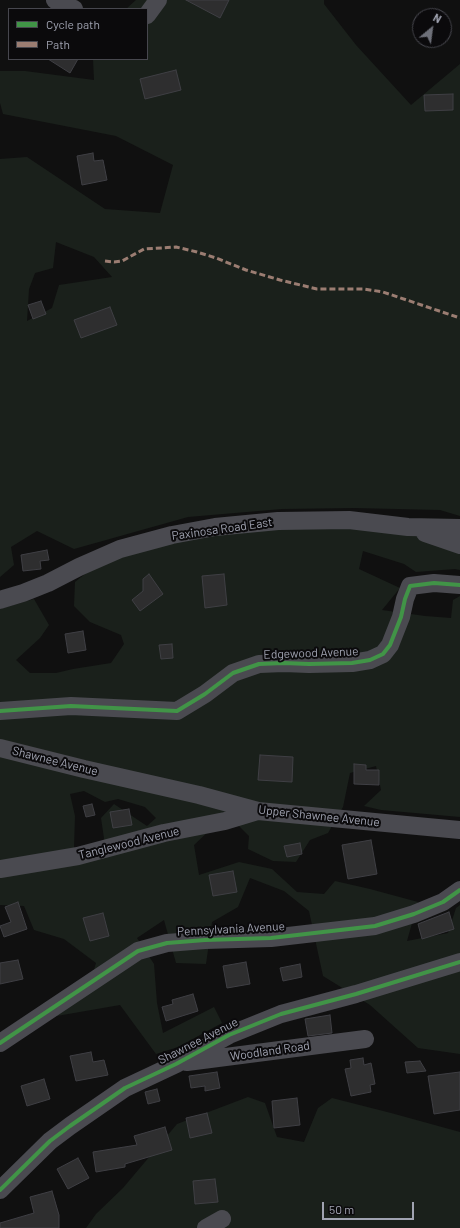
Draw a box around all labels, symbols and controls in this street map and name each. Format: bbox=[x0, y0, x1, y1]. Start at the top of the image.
legend bbox=[8, 8, 148, 60]
north arrow bbox=[412, 8, 452, 48]
text: N bbox=[431, 10, 444, 25]
text: Cycle path bbox=[46, 17, 100, 31]
text: Path bbox=[46, 37, 70, 51]
street label: Paxinosa Road East bbox=[171, 515, 273, 543]
street label: Edgewood Avenue bbox=[263, 644, 359, 662]
street label: Shawnee Avenue bbox=[11, 743, 99, 779]
street label: Upper Shawnee Avenue bbox=[258, 802, 380, 830]
street label: Tanglewood Avenue bbox=[77, 824, 181, 862]
street label: Pennsylvania Avenue bbox=[177, 919, 285, 939]
street label: Shawnee Avenue bbox=[156, 1015, 240, 1067]
street label: Woodland Road bbox=[229, 1038, 311, 1064]
scale bar bbox=[324, 1194, 416, 1220]
text: 50 m bbox=[329, 1202, 354, 1216]

